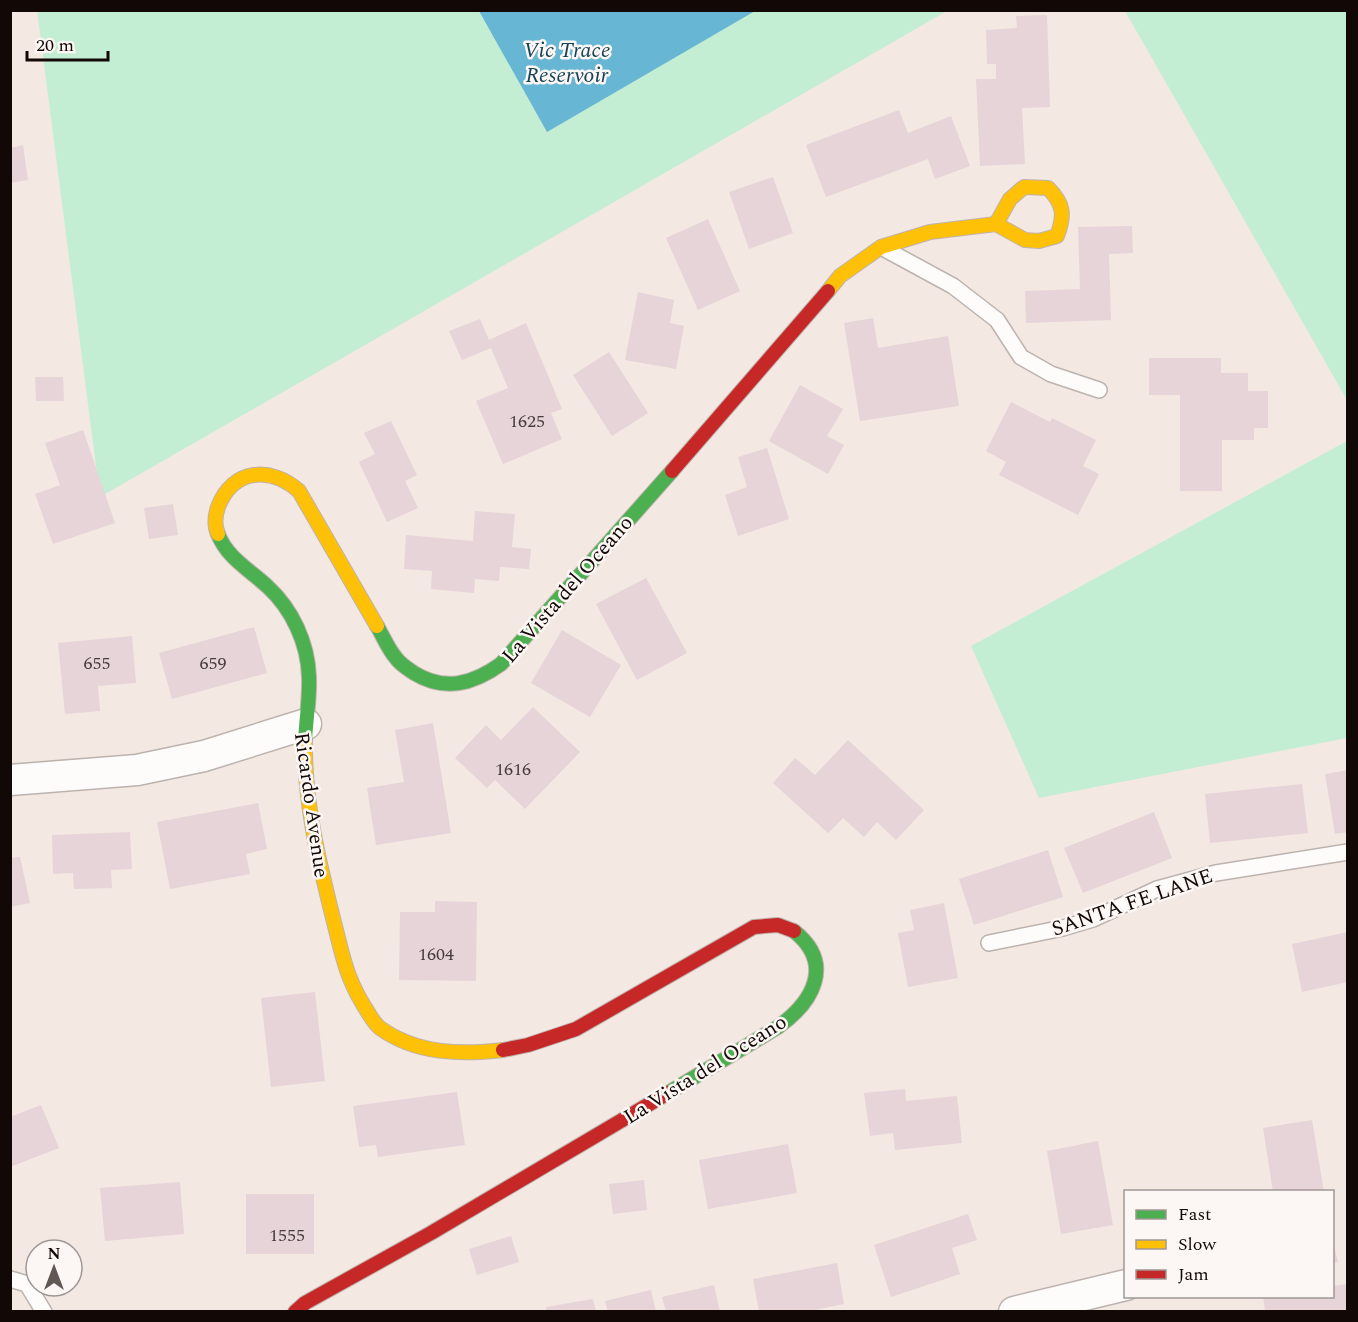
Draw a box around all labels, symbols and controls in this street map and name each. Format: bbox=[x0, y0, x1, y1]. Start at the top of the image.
scale bar bbox=[27, 24, 108, 62]
text: 20 m bbox=[36, 32, 74, 59]
water label: Vic Trace Reservoir bbox=[524, 34, 610, 92]
house number: 1625 bbox=[509, 408, 545, 435]
street label: La Vista del Oceano bbox=[494, 509, 641, 671]
house number: 655 bbox=[84, 650, 111, 677]
house number: 659 bbox=[200, 650, 227, 677]
street label: Ricardo Avenue bbox=[285, 730, 337, 880]
house number: 1616 bbox=[495, 756, 531, 783]
street label: SANTA FE LANE bbox=[1047, 860, 1217, 946]
house number: 1604 bbox=[418, 941, 454, 968]
street label: La Vista del Oceano bbox=[618, 1007, 793, 1133]
legend bbox=[1124, 1190, 1334, 1298]
text: Fast bbox=[1178, 1201, 1211, 1228]
house number: 1555 bbox=[269, 1222, 305, 1249]
text: Slow bbox=[1178, 1231, 1217, 1258]
north arrow bbox=[24, 1238, 84, 1298]
text: N bbox=[47, 1242, 61, 1266]
text: Jam bbox=[1178, 1261, 1209, 1288]

